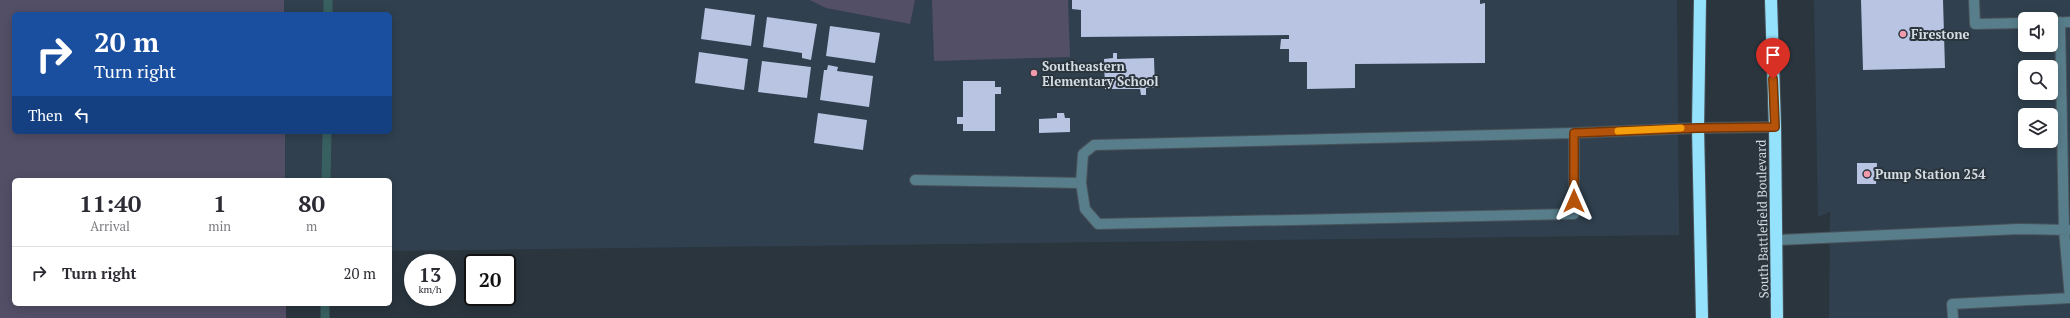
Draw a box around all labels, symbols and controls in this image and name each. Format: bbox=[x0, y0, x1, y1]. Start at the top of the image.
map controls bbox=[2018, 12, 2058, 148]
button: sound bbox=[2018, 12, 2058, 52]
text: 20 m bbox=[94, 23, 159, 60]
place label: Firestone bbox=[1911, 25, 1970, 43]
icon: right bbox=[28, 28, 80, 80]
marker: Firestone bbox=[1898, 29, 1908, 39]
pin bbox=[1756, 38, 1790, 79]
icon: arrive bbox=[1762, 44, 1784, 66]
place label: Southeastern Elementary School bbox=[1042, 57, 1159, 90]
text: Turn right bbox=[94, 59, 176, 83]
button: search bbox=[2018, 60, 2058, 100]
marker: Southeastern Elementary School bbox=[1029, 68, 1039, 78]
icon: left bbox=[71, 104, 93, 126]
text: Then bbox=[28, 105, 63, 125]
button: layers bbox=[2018, 108, 2058, 148]
street label: South Battlefield Boulevard bbox=[1752, 139, 1772, 299]
place label: Pump Station 254 bbox=[1875, 165, 1986, 183]
marker: Pump Station 254 bbox=[1862, 169, 1872, 179]
position arrow bbox=[1553, 180, 1595, 222]
text: 11:40 bbox=[79, 187, 141, 219]
text: 1 bbox=[213, 187, 226, 219]
text: 80 bbox=[298, 187, 325, 219]
text: Arrival bbox=[90, 217, 130, 235]
text: min bbox=[208, 217, 231, 235]
text: m bbox=[306, 217, 317, 235]
speed limit sign: 20 bbox=[464, 254, 516, 306]
text: 13 bbox=[419, 261, 441, 288]
icon: right bbox=[28, 262, 50, 284]
text: Turn right bbox=[62, 263, 137, 283]
text: 20 m bbox=[343, 263, 376, 283]
text: km/h bbox=[418, 283, 442, 296]

